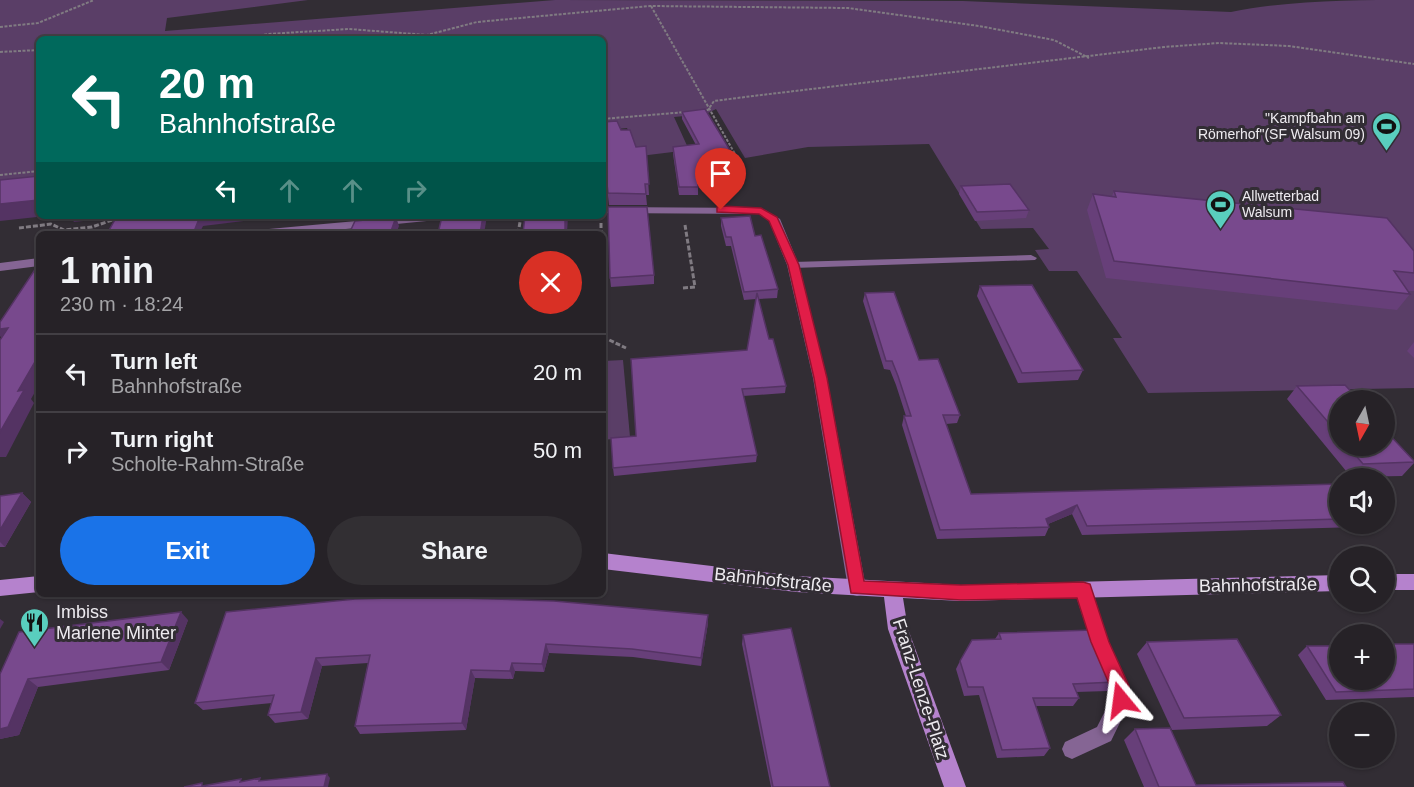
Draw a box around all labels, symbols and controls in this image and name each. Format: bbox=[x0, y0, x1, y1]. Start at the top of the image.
icon: left bbox=[60, 60, 138, 138]
text: 20 m bbox=[159, 60, 255, 107]
text: Bahnhofstraße bbox=[159, 109, 336, 139]
place label: "Kampfbahn am Römerhof"(SF Walsum 09) bbox=[1198, 110, 1365, 142]
sports icon: "Kampfbahn am Römerhof"(SF Walsum 09) bbox=[1370, 110, 1402, 152]
pin bbox=[695, 148, 746, 210]
icon: arrive bbox=[704, 157, 737, 190]
icon: left bbox=[210, 174, 243, 207]
icon: ahead bbox=[273, 174, 306, 207]
icon: ahead bbox=[336, 174, 369, 207]
icon: right bbox=[399, 174, 432, 207]
sports icon: Allwetterbad Walsum bbox=[1205, 188, 1237, 230]
place label: Allwetterbad Walsum bbox=[1242, 188, 1319, 220]
text: 1 min bbox=[60, 250, 154, 291]
button: close bbox=[519, 251, 582, 314]
text: 230 m · 18:24 bbox=[60, 293, 183, 315]
text: Turn left bbox=[111, 349, 197, 374]
icon: left bbox=[60, 357, 93, 390]
text: 20 m bbox=[533, 360, 582, 385]
text: Bahnhofstraße bbox=[111, 375, 242, 397]
north arrow bbox=[1329, 390, 1395, 456]
map controls bbox=[1329, 390, 1395, 768]
text: Turn right bbox=[111, 427, 213, 452]
icon: right bbox=[60, 435, 93, 468]
text: 50 m bbox=[533, 438, 582, 463]
text: Scholte-Rahm-Straße bbox=[111, 453, 304, 475]
button: sound bbox=[1329, 468, 1395, 534]
button: Exit bbox=[60, 516, 315, 585]
button: Share bbox=[327, 516, 582, 585]
button: search bbox=[1329, 546, 1395, 612]
street label: Bahnhofstraße bbox=[713, 564, 833, 596]
street label: Bahnhofstraße bbox=[1199, 574, 1317, 596]
place label: Imbiss Marlene Minter bbox=[56, 602, 176, 643]
restaurant icon: Imbiss Marlene Minter bbox=[19, 606, 51, 648]
street label: Franz-Lenze-Platz bbox=[889, 616, 953, 762]
button: + bbox=[1329, 624, 1395, 690]
position arrow bbox=[1089, 668, 1153, 732]
button: − bbox=[1329, 702, 1395, 768]

